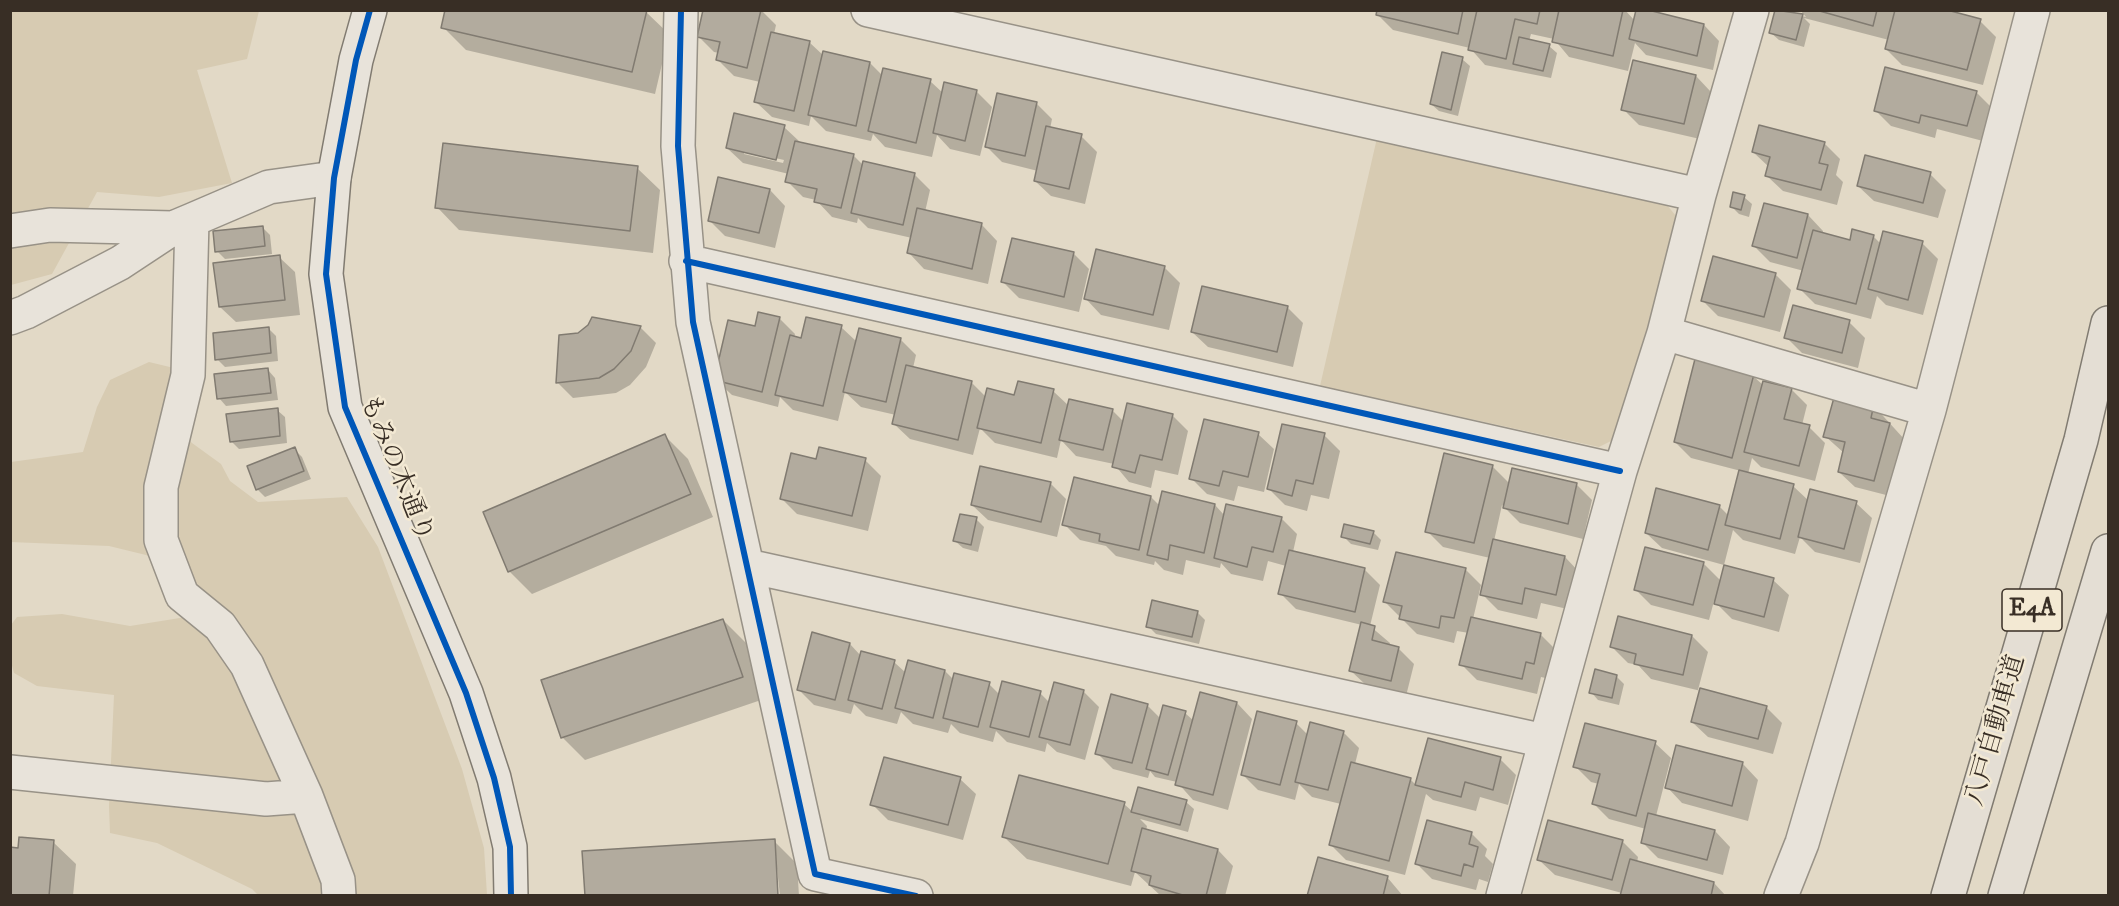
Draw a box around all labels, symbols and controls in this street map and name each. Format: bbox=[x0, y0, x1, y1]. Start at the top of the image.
street label: もみの木通り bbox=[351, 391, 439, 547]
road number: E4A bbox=[2002, 589, 2062, 631]
street label: 八戸自動車道 bbox=[1961, 652, 2033, 810]

